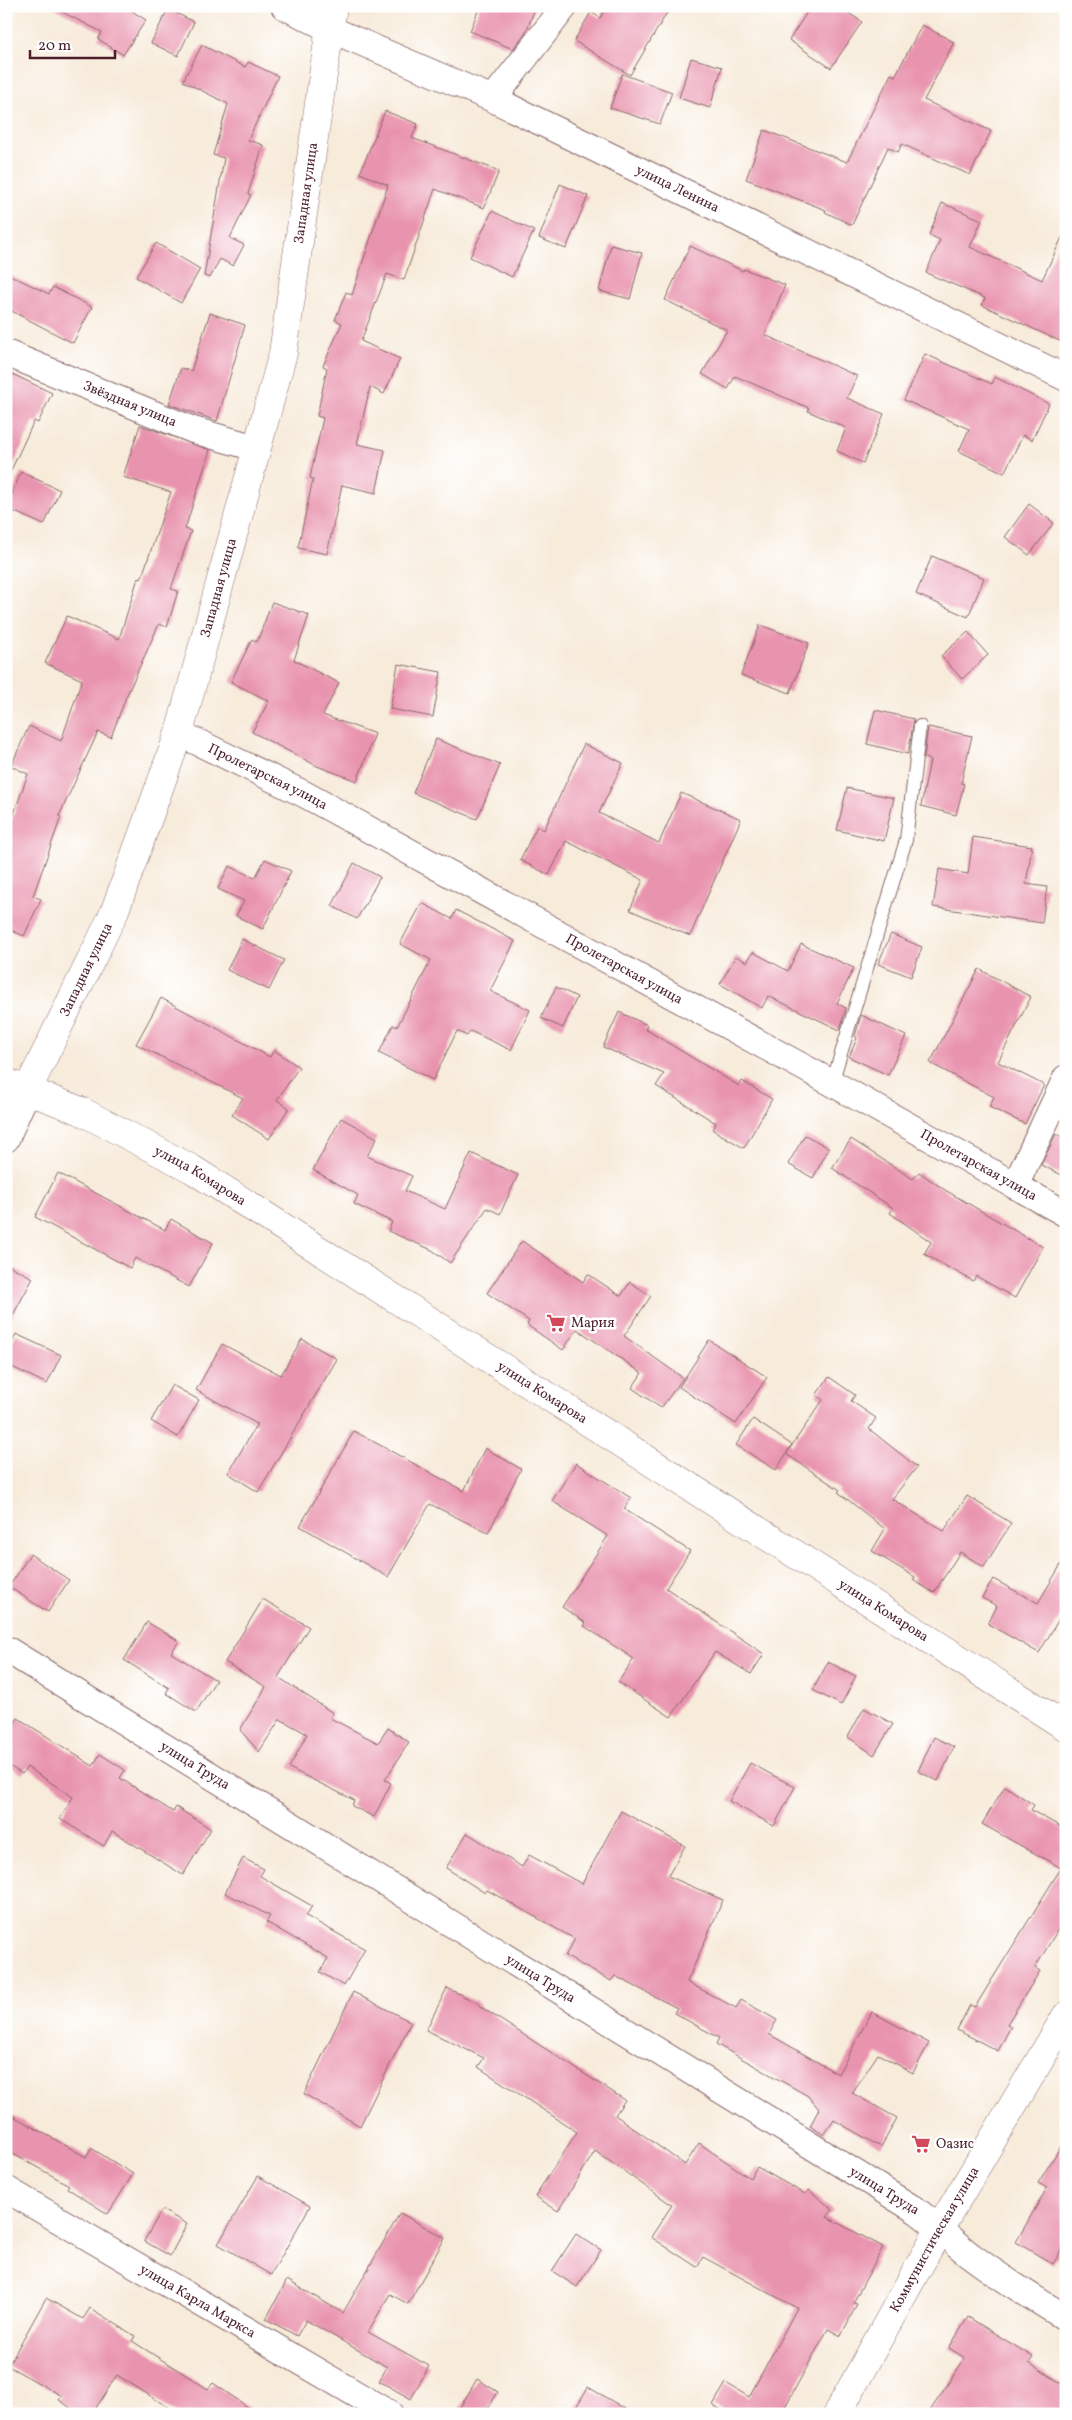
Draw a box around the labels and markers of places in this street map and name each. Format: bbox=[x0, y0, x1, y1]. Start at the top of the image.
supermarket icon: Мария bbox=[545, 1312, 567, 1334]
place label: Мария bbox=[571, 1314, 614, 1333]
supermarket icon: Оазис bbox=[910, 2133, 932, 2155]
place label: Оазис bbox=[936, 2135, 974, 2154]

